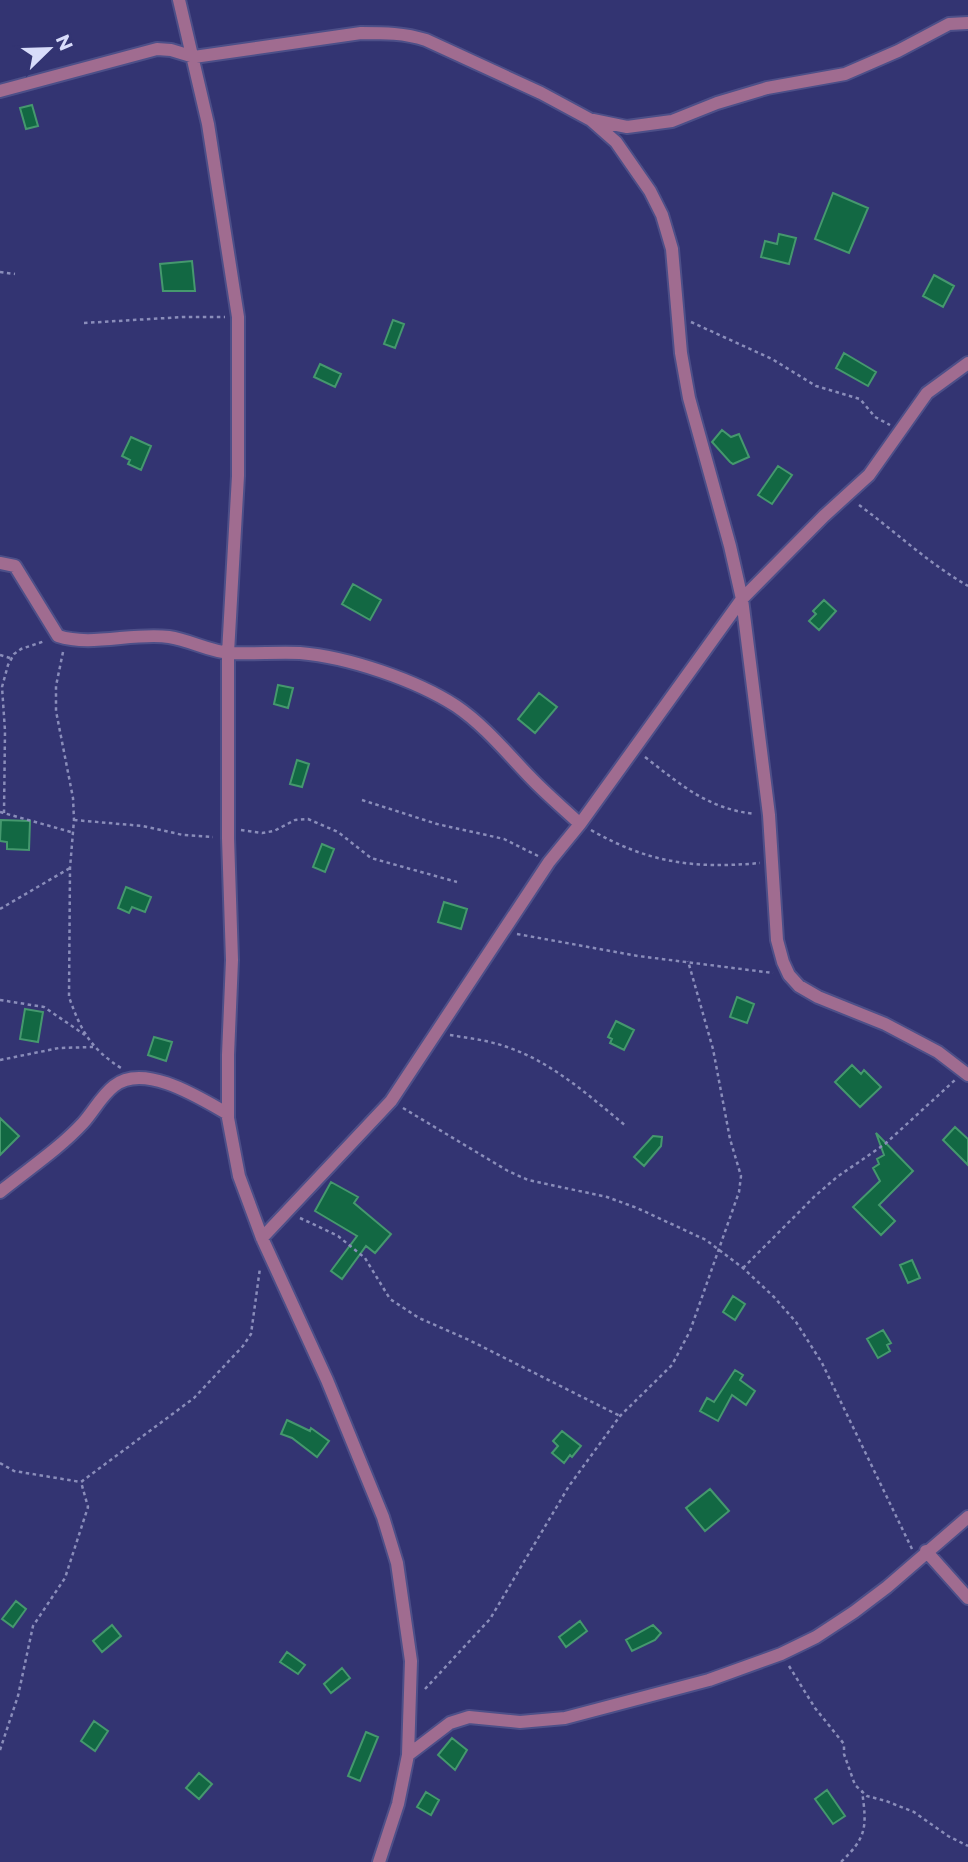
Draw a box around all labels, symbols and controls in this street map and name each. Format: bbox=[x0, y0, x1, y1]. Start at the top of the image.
north arrow bbox=[14, 14, 84, 84]
text: N bbox=[51, 31, 78, 54]

